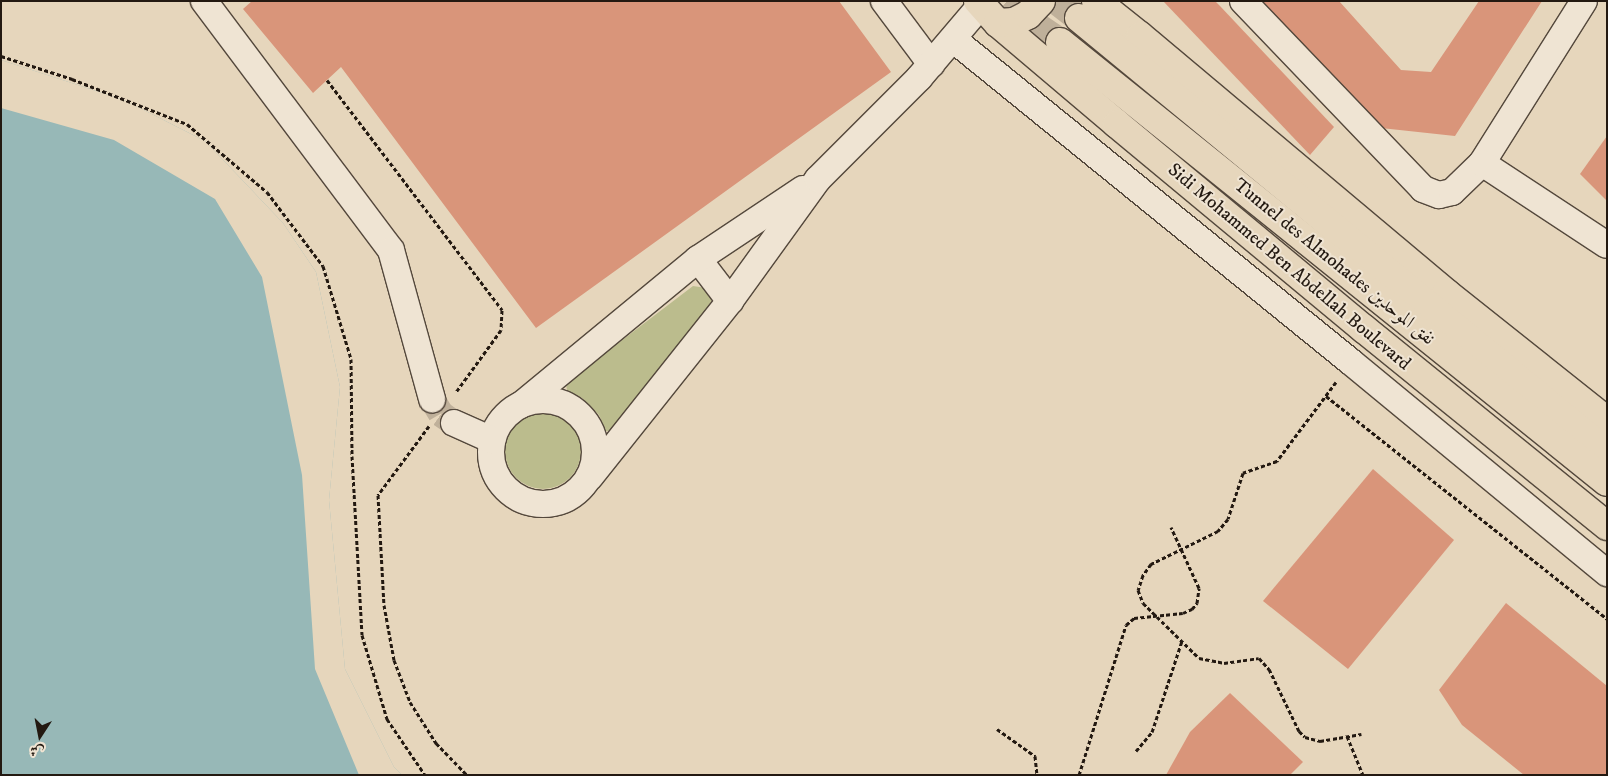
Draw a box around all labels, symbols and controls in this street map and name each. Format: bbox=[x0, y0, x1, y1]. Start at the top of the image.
street label: Sidi Mohammed Ben Abdellah Boulevard bbox=[1163, 159, 1415, 375]
street label: Tunnel des Almohades نفق الموحدين bbox=[1229, 174, 1439, 350]
north arrow bbox=[15, 711, 65, 761]
text: ش bbox=[29, 741, 46, 761]

